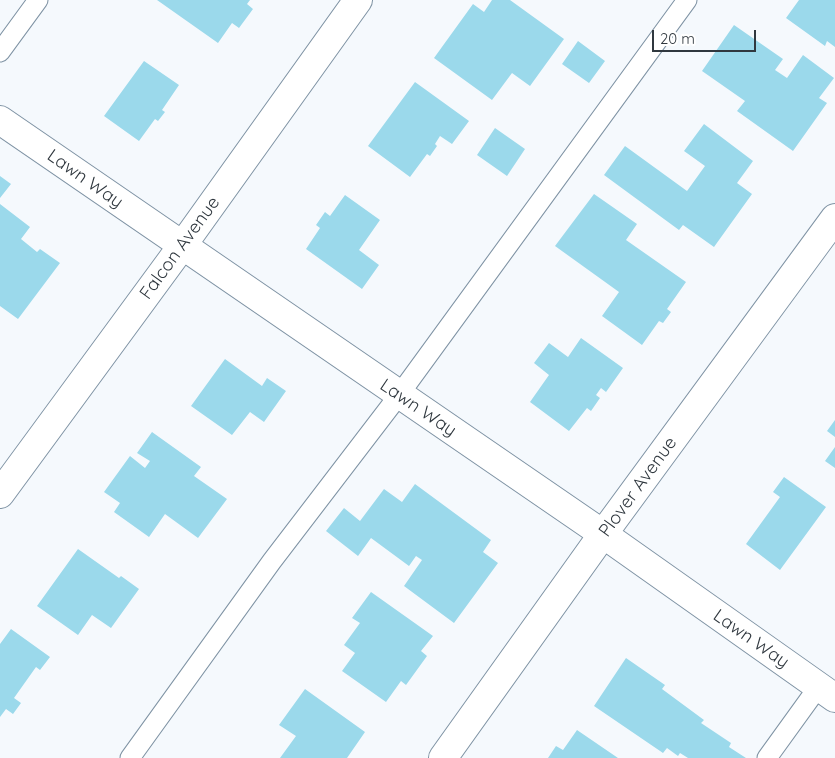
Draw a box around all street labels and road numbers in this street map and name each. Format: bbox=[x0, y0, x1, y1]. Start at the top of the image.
street label: Lawn Way bbox=[43, 145, 127, 213]
street label: Falcon Avenue bbox=[135, 192, 225, 304]
street label: Lawn Way bbox=[376, 375, 460, 441]
street label: Plover Avenue bbox=[594, 433, 682, 541]
street label: Lawn Way bbox=[709, 605, 793, 673]

